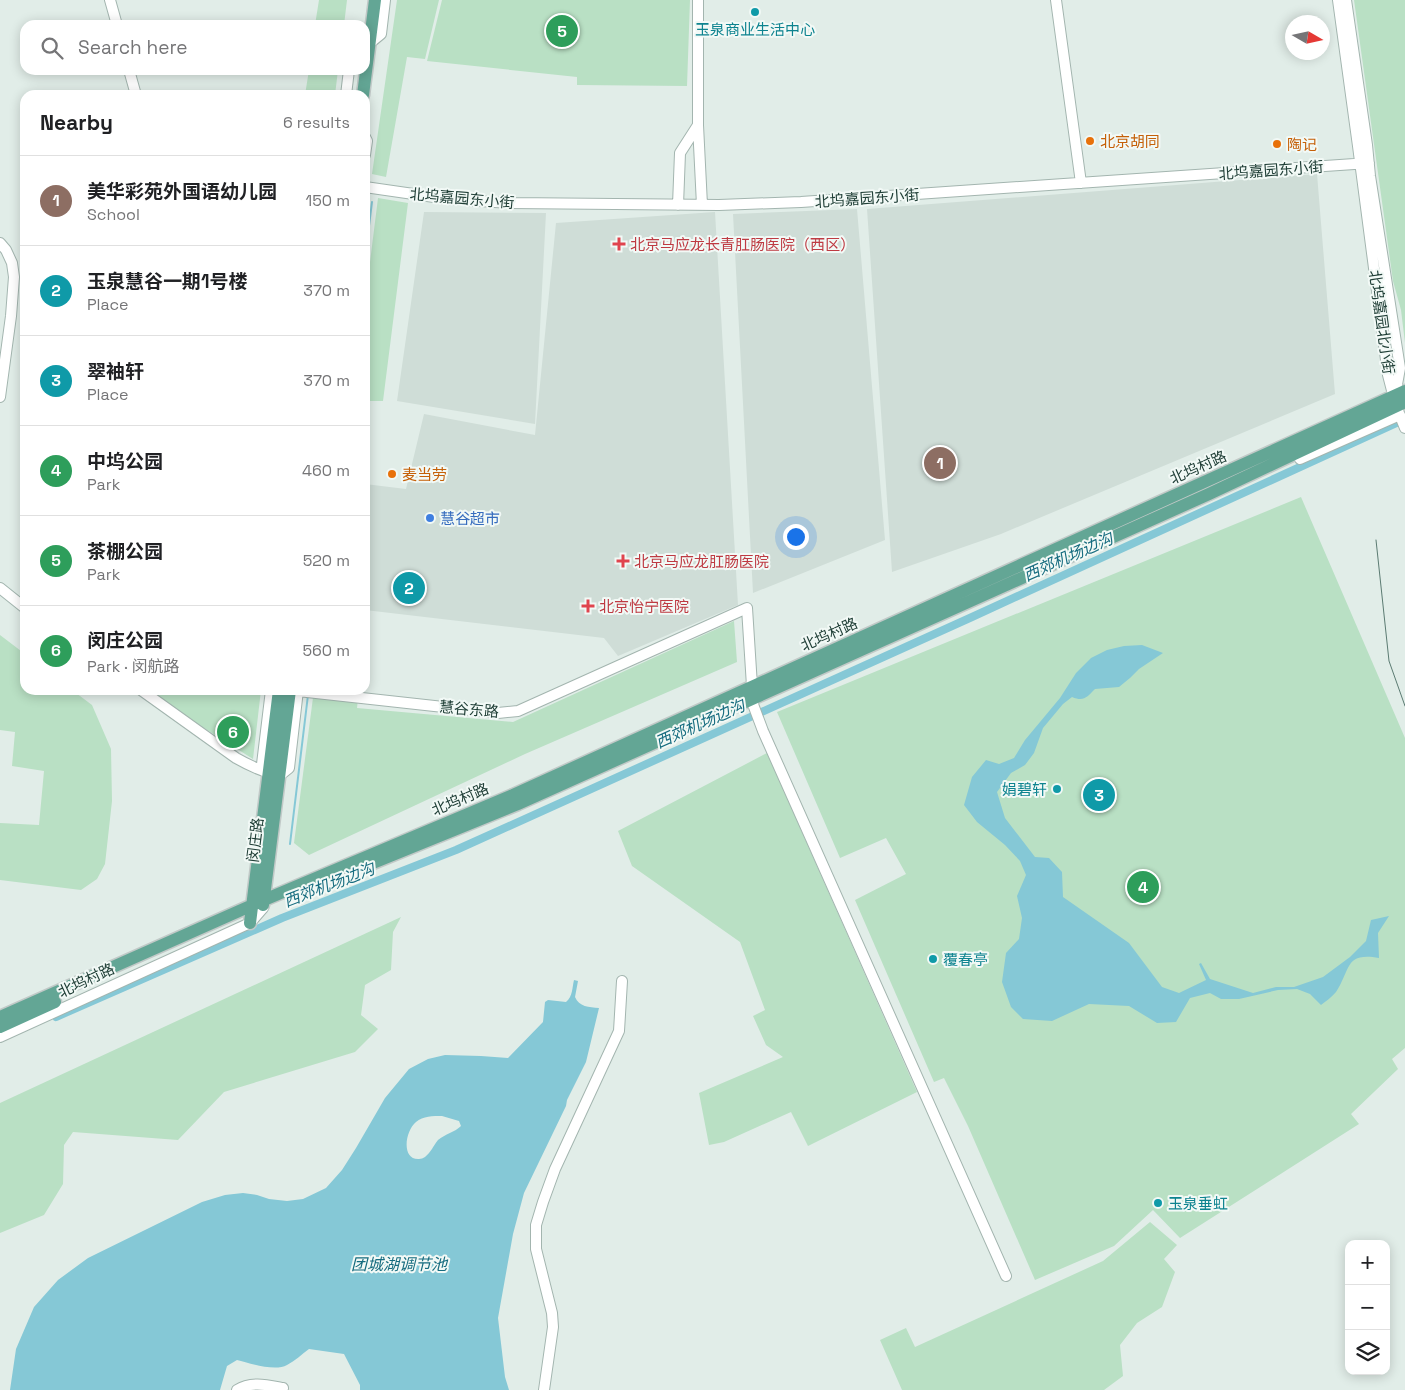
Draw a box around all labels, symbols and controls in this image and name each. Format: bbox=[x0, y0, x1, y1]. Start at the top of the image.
marker: 玉泉商业生活中心 bbox=[749, 6, 761, 18]
pin: 5 bbox=[546, 12, 578, 50]
north arrow bbox=[1285, 15, 1330, 60]
search box bbox=[20, 20, 370, 75]
place label: 玉泉商业生活中心 bbox=[695, 20, 815, 39]
icon: search bbox=[38, 34, 66, 62]
text: Search here bbox=[78, 35, 188, 60]
text: Nearby bbox=[40, 109, 113, 136]
text: 6 results bbox=[283, 112, 350, 133]
place label: 北京胡同 bbox=[1100, 132, 1160, 151]
marker: 北京胡同 bbox=[1084, 135, 1096, 147]
place label: 陶记 bbox=[1287, 135, 1317, 154]
marker: 陶记 bbox=[1271, 138, 1283, 150]
street label: 北坞嘉园东小街 bbox=[1218, 157, 1324, 183]
text: 美华彩苑外国语幼儿园 bbox=[87, 179, 277, 204]
street label: 北坞嘉园东小街 bbox=[409, 184, 515, 212]
street label: 北坞嘉园东小街 bbox=[814, 185, 920, 211]
text: 1 bbox=[52, 190, 60, 211]
text: 150 m bbox=[306, 190, 350, 211]
text: School bbox=[87, 204, 140, 225]
place label: 北京马应龙长青肛肠医院（西区） bbox=[630, 235, 855, 254]
marker: 北京马应龙长青肛肠医院（西区） bbox=[612, 237, 626, 251]
text: 玉泉慧谷一期1号楼 bbox=[87, 269, 248, 294]
street label: 北坞嘉园北小街 bbox=[1365, 269, 1399, 375]
text: 2 bbox=[51, 280, 61, 301]
text: 370 m bbox=[303, 280, 350, 301]
text: Place bbox=[87, 294, 129, 315]
text: 翠袖轩 bbox=[87, 359, 144, 384]
text: 3 bbox=[51, 370, 61, 391]
text: 370 m bbox=[303, 370, 350, 391]
text: Place bbox=[87, 384, 129, 405]
pin: 1 bbox=[924, 444, 956, 482]
street label: 北坞村路 bbox=[1167, 446, 1229, 488]
text: 中坞公园 bbox=[87, 449, 163, 474]
text: 4 bbox=[51, 460, 61, 481]
text: 460 m bbox=[302, 460, 350, 481]
place label: 麦当劳 bbox=[402, 465, 447, 484]
marker: 麦当劳 bbox=[386, 468, 398, 480]
text: Park bbox=[87, 474, 120, 495]
place label: 慧谷超市 bbox=[440, 509, 500, 528]
marker: 慧谷超市 bbox=[424, 512, 436, 524]
your location bbox=[783, 524, 809, 550]
water label: 西郊机场边沟 bbox=[1020, 527, 1118, 586]
text: 茶棚公园 bbox=[87, 539, 163, 564]
text: 5 bbox=[51, 550, 61, 571]
text: 520 m bbox=[303, 550, 350, 571]
place label: 北京马应龙肛肠医院 bbox=[634, 552, 769, 571]
marker: 北京马应龙肛肠医院 bbox=[616, 554, 630, 568]
text: Park bbox=[87, 564, 120, 585]
pin: 2 bbox=[393, 569, 425, 607]
place label: 北京怡宁医院 bbox=[599, 597, 689, 616]
marker: 北京怡宁医院 bbox=[581, 599, 595, 613]
street label: 北坞村路 bbox=[798, 613, 860, 655]
text: 闵庄公园 bbox=[87, 628, 163, 653]
text: 6 bbox=[51, 640, 61, 661]
text: 560 m bbox=[302, 640, 350, 661]
text: Park · 闵航路 bbox=[87, 656, 180, 677]
water label: 西郊机场边沟 bbox=[652, 694, 750, 753]
street label: 慧谷东路 bbox=[438, 697, 500, 721]
pin: 6 bbox=[217, 713, 249, 751]
pin: 3 bbox=[1083, 776, 1115, 814]
street label: 北坞村路 bbox=[429, 779, 491, 819]
place label: 娟碧轩 bbox=[1002, 780, 1047, 799]
marker: 娟碧轩 bbox=[1051, 783, 1063, 795]
street label: 闵庄路 bbox=[243, 817, 267, 863]
water label: 西郊机场边沟 bbox=[280, 857, 379, 912]
pin: 4 bbox=[1127, 868, 1159, 906]
place label: 覆春亭 bbox=[943, 950, 988, 969]
marker: 覆春亭 bbox=[927, 953, 939, 965]
street label: 北坞村路 bbox=[55, 959, 117, 1001]
place label: 玉泉垂虹 bbox=[1168, 1194, 1228, 1213]
marker: 玉泉垂虹 bbox=[1152, 1197, 1164, 1209]
map controls bbox=[1345, 1240, 1390, 1375]
button: + bbox=[1345, 1240, 1390, 1285]
water label: 团城湖调节池 bbox=[351, 1254, 449, 1275]
button: − bbox=[1345, 1285, 1390, 1330]
button: layers bbox=[1345, 1330, 1390, 1375]

